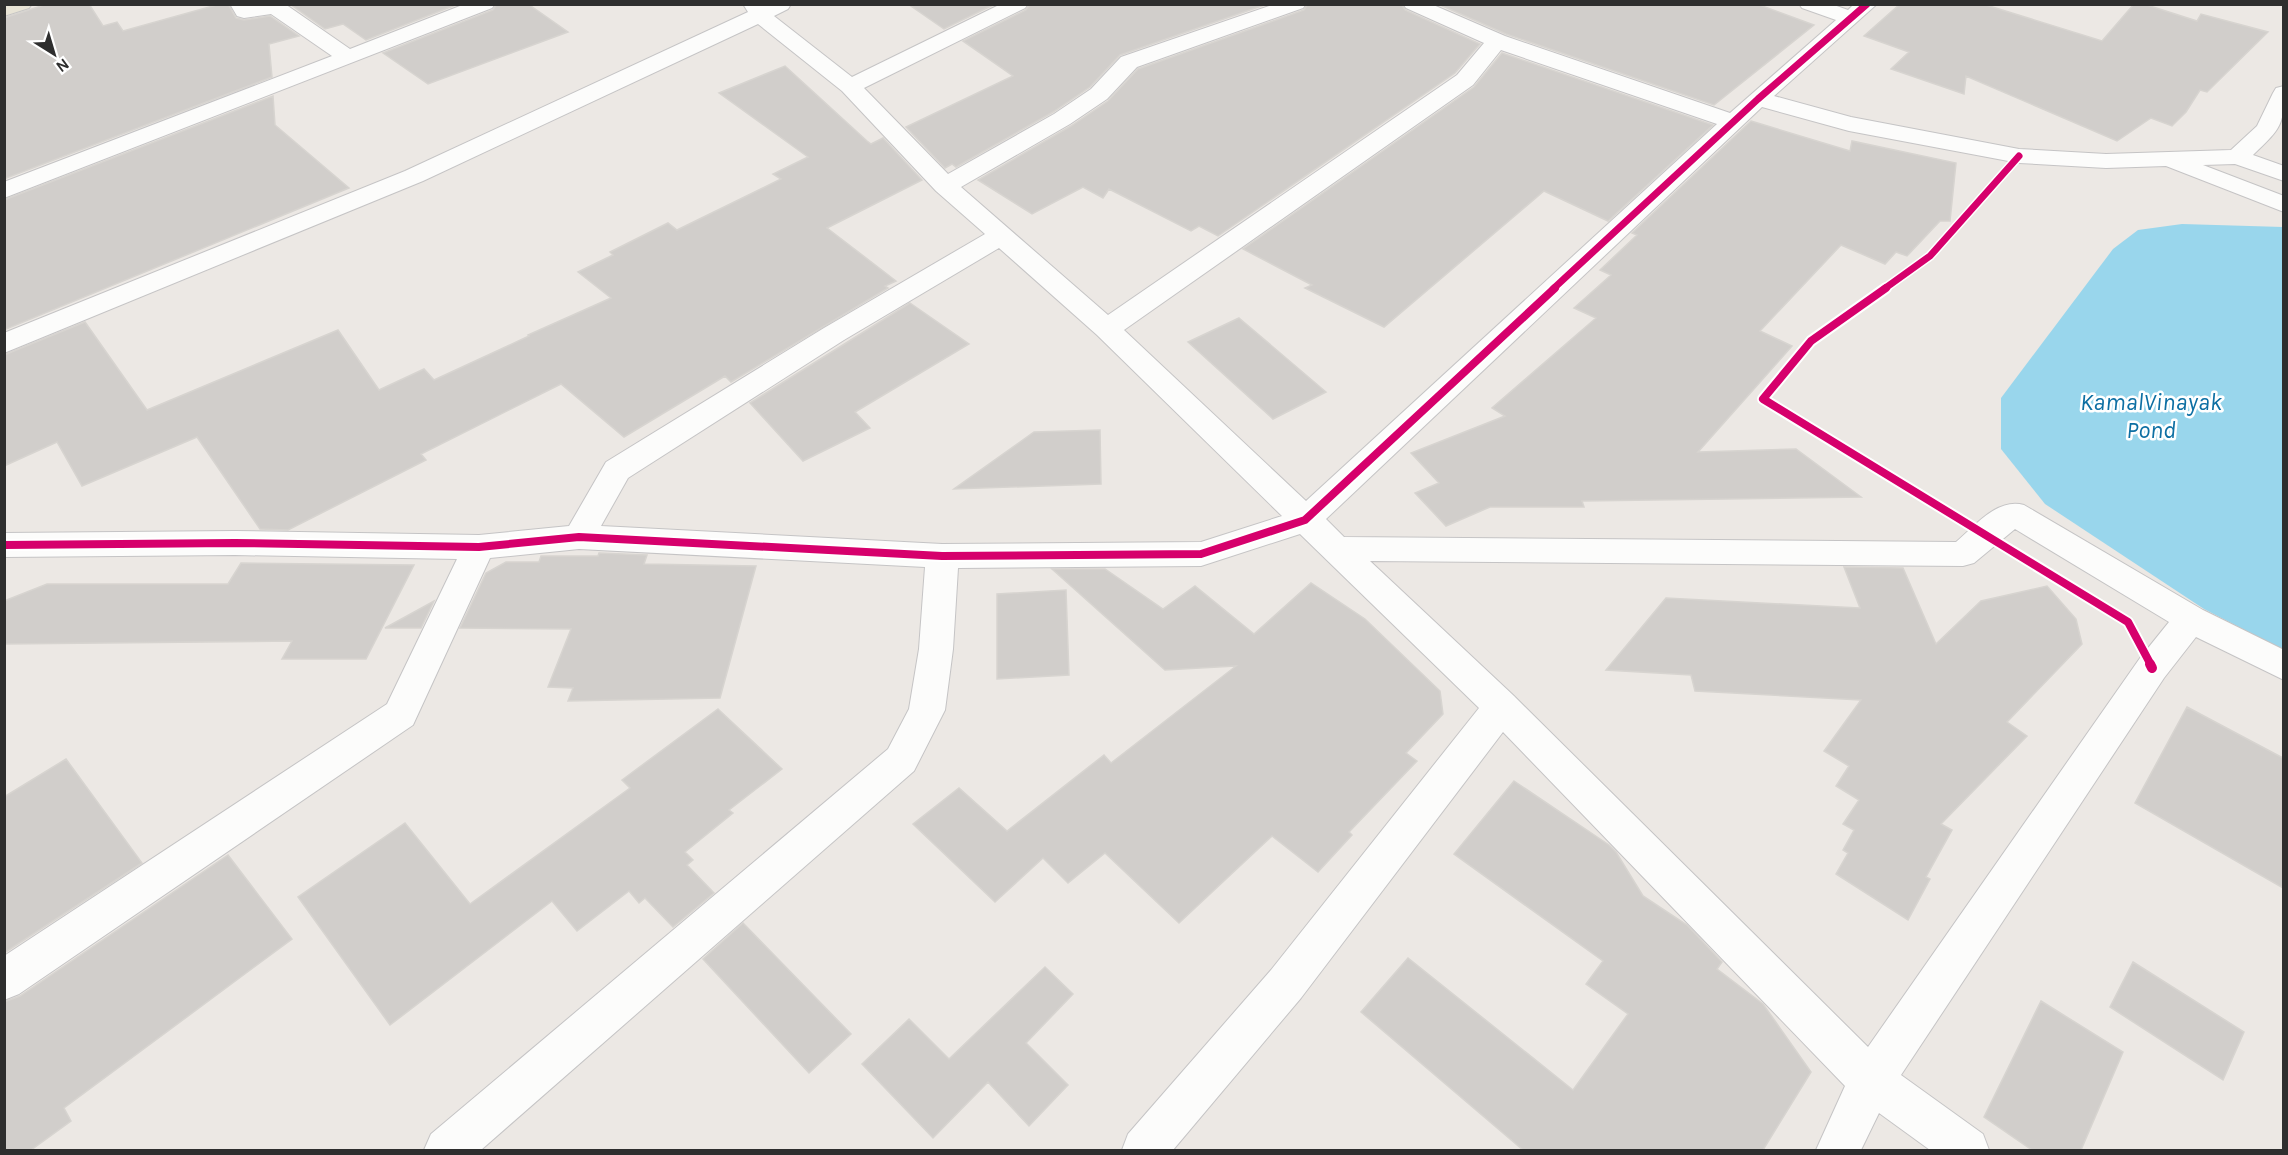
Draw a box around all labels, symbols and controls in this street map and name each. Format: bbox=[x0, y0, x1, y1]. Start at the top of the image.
north arrow bbox=[24, 24, 84, 84]
text: N bbox=[52, 55, 73, 77]
water label: KamalVinayak Pond bbox=[2080, 388, 2223, 444]

